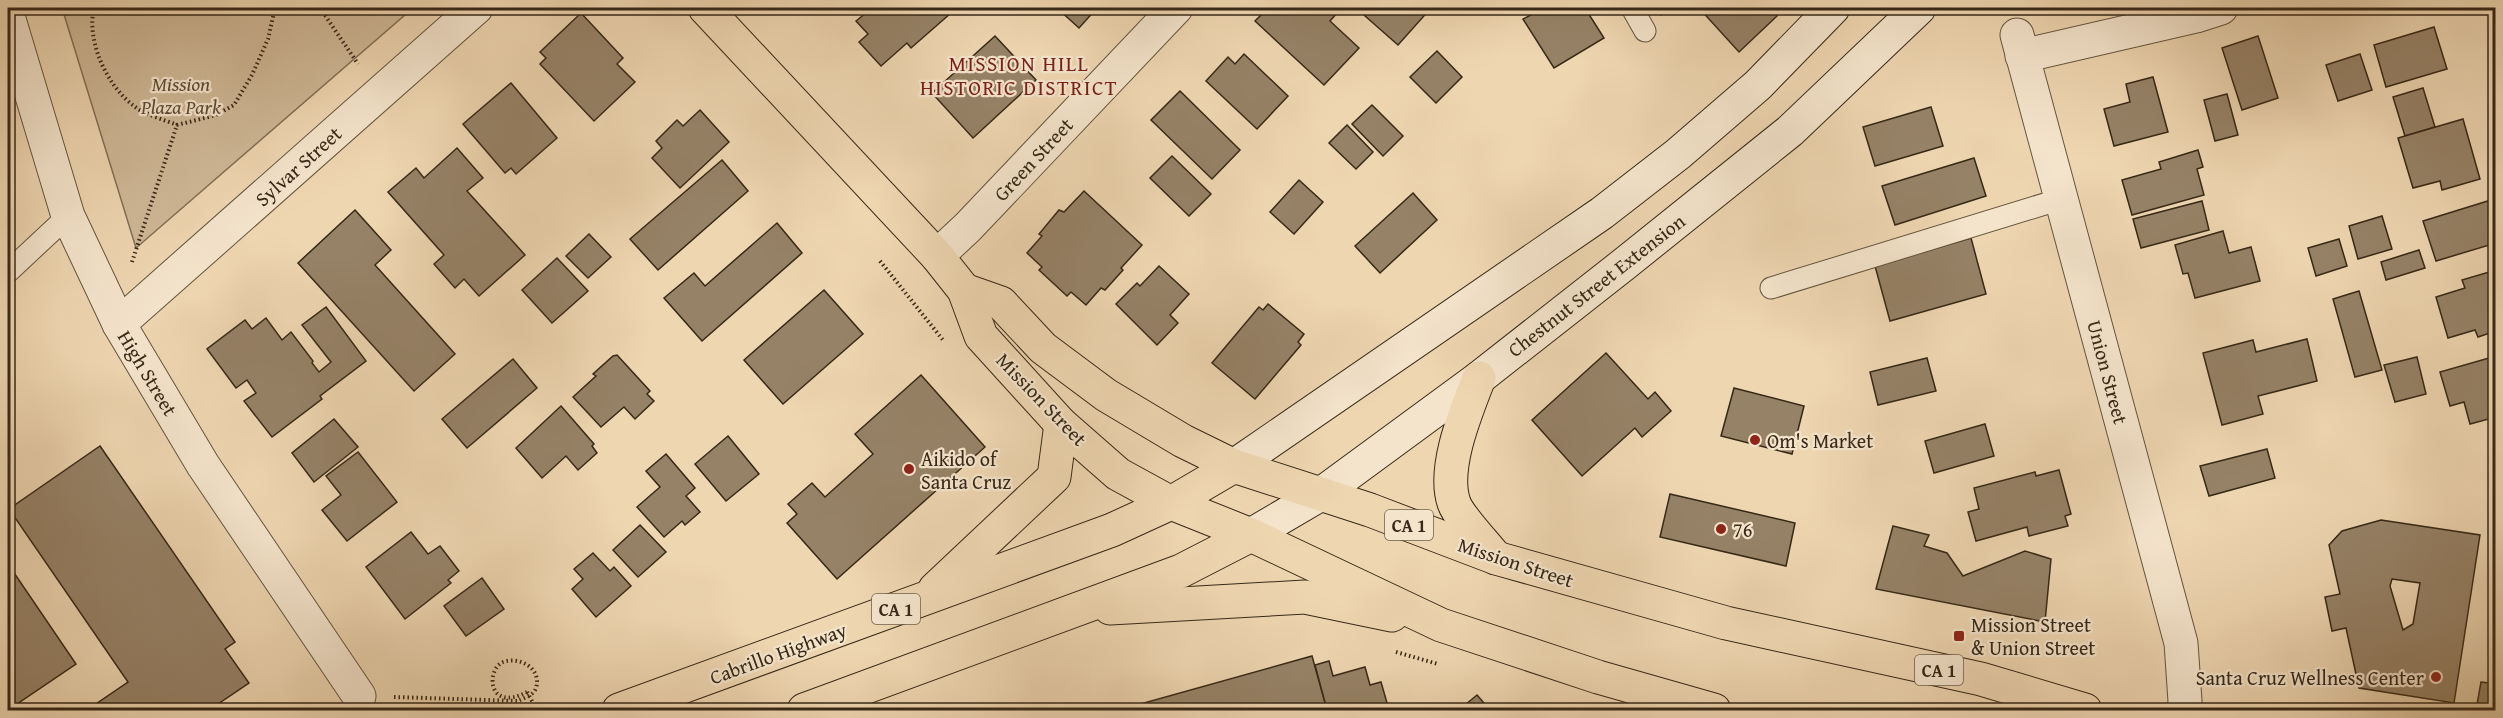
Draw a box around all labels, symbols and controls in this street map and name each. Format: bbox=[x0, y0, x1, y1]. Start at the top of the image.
district label: MISSION HILL HISTORIC DISTRICT bbox=[920, 48, 1118, 103]
park label: Mission Plaza Park bbox=[140, 69, 222, 121]
street label: Green Street bbox=[987, 111, 1079, 207]
street label: Sylvar Street bbox=[248, 119, 348, 213]
street label: Chestnut Street Extension bbox=[1501, 206, 1691, 364]
street label: Union Street bbox=[2080, 317, 2136, 427]
street label: High Street bbox=[111, 325, 185, 421]
street label: Mission Street bbox=[990, 346, 1094, 452]
place label: Om's Market bbox=[1767, 426, 1873, 455]
marker: Om's Market bbox=[1748, 433, 1762, 447]
place label: Aikido of Santa Cruz bbox=[921, 444, 1011, 496]
marker: Aikido of Santa Cruz bbox=[902, 462, 916, 476]
road number: CA 1 bbox=[1385, 510, 1433, 540]
place label: 76 bbox=[1733, 515, 1752, 544]
marker: 76 bbox=[1714, 522, 1728, 536]
street label: Mission Street bbox=[1454, 530, 1578, 594]
road number: CA 1 bbox=[872, 594, 920, 624]
place label: Mission Street & Union Street bbox=[1971, 610, 2095, 662]
street label: Cabrillo Highway bbox=[706, 615, 851, 691]
marker: Mission Street & Union Street bbox=[1952, 629, 1966, 643]
road number: CA 1 bbox=[1915, 655, 1963, 685]
place label: Santa Cruz Wellness Center bbox=[2196, 663, 2424, 692]
marker: Santa Cruz Wellness Center bbox=[2429, 670, 2443, 684]

